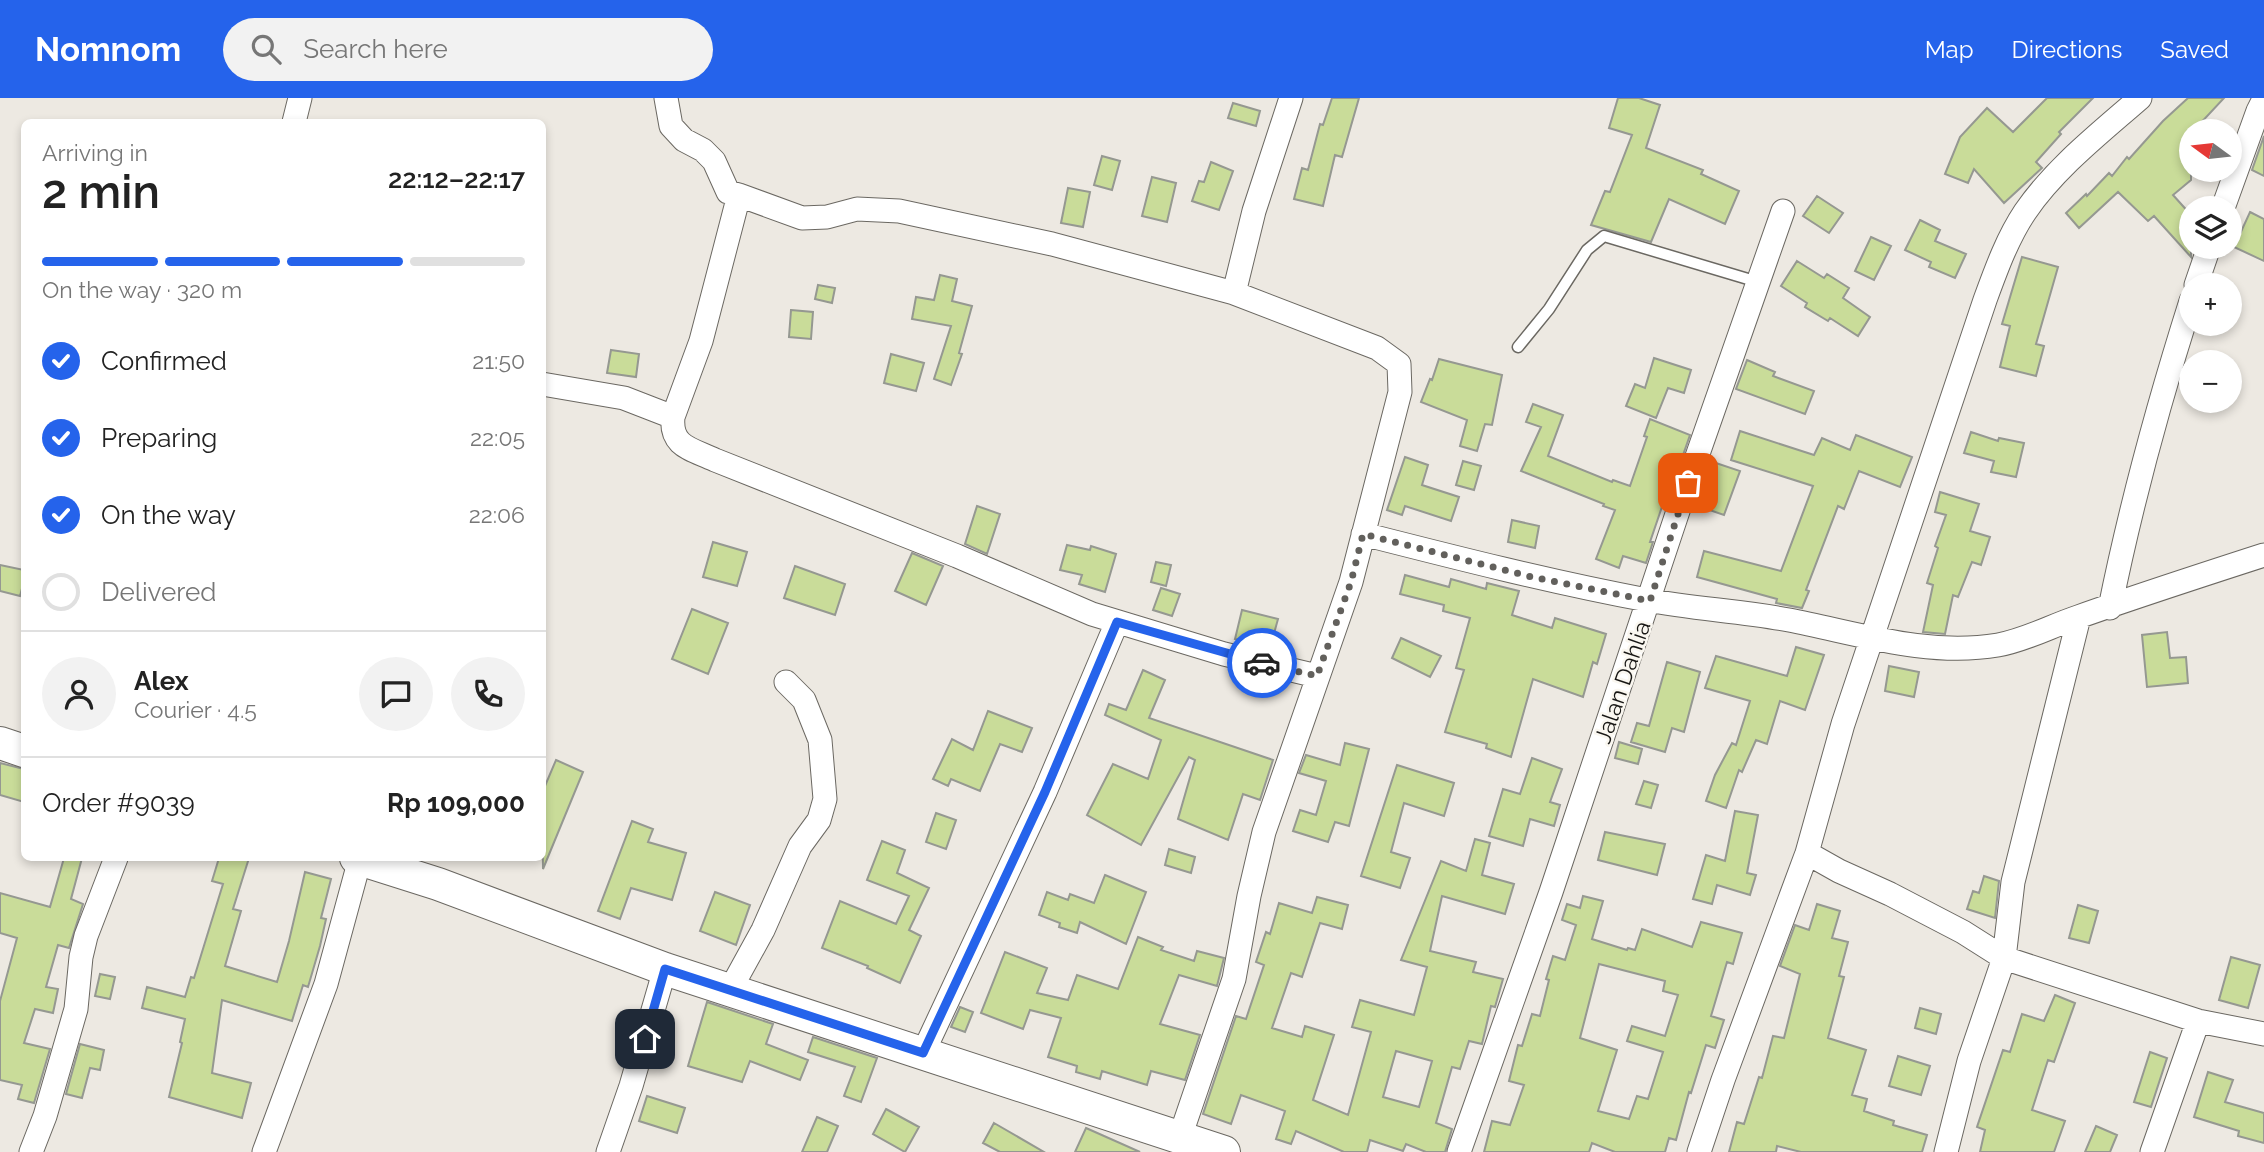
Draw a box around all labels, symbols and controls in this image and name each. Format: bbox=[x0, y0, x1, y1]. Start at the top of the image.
search box bbox=[223, 18, 713, 81]
text: Nomnom bbox=[35, 30, 181, 69]
icon: search bbox=[247, 30, 285, 68]
text: Search here bbox=[303, 34, 448, 64]
text: Map bbox=[1925, 35, 1974, 64]
text: Directions bbox=[2012, 35, 2122, 64]
text: Saved bbox=[2160, 35, 2229, 64]
north arrow bbox=[2179, 119, 2242, 182]
map controls bbox=[2179, 119, 2242, 413]
text: Arriving in bbox=[42, 139, 148, 166]
text: 22:12–22:17 bbox=[388, 164, 525, 194]
text: 2 min bbox=[42, 165, 160, 219]
button: layers bbox=[2179, 196, 2242, 259]
button: + bbox=[2179, 273, 2242, 336]
text: On the way · 320 m bbox=[42, 276, 242, 303]
icon: check bbox=[42, 342, 80, 380]
text: Confirmed bbox=[101, 346, 227, 376]
text: 21:50 bbox=[472, 347, 525, 374]
button: − bbox=[2179, 350, 2242, 413]
icon: check bbox=[42, 419, 80, 457]
text: Preparing bbox=[101, 423, 217, 453]
text: 22:05 bbox=[470, 424, 525, 451]
pin bbox=[1658, 453, 1718, 513]
icon: bag bbox=[1669, 464, 1707, 502]
icon: check bbox=[42, 496, 80, 534]
text: On the way bbox=[101, 500, 236, 530]
text: 22:06 bbox=[469, 501, 525, 528]
text: Delivered bbox=[101, 577, 216, 607]
street label: Jalan Dahlia bbox=[1588, 617, 1656, 747]
courier bbox=[1227, 628, 1297, 698]
icon: car bbox=[1243, 644, 1281, 682]
button: person bbox=[42, 657, 116, 731]
button: chat bbox=[359, 657, 433, 731]
button: phone bbox=[451, 657, 525, 731]
text: Alex bbox=[134, 666, 189, 696]
text: Courier · 4.5 bbox=[134, 696, 257, 723]
text: Order #9039 bbox=[42, 788, 195, 818]
text: Rp 109,000 bbox=[387, 788, 525, 818]
pin bbox=[615, 1009, 675, 1069]
icon: home bbox=[626, 1020, 664, 1058]

